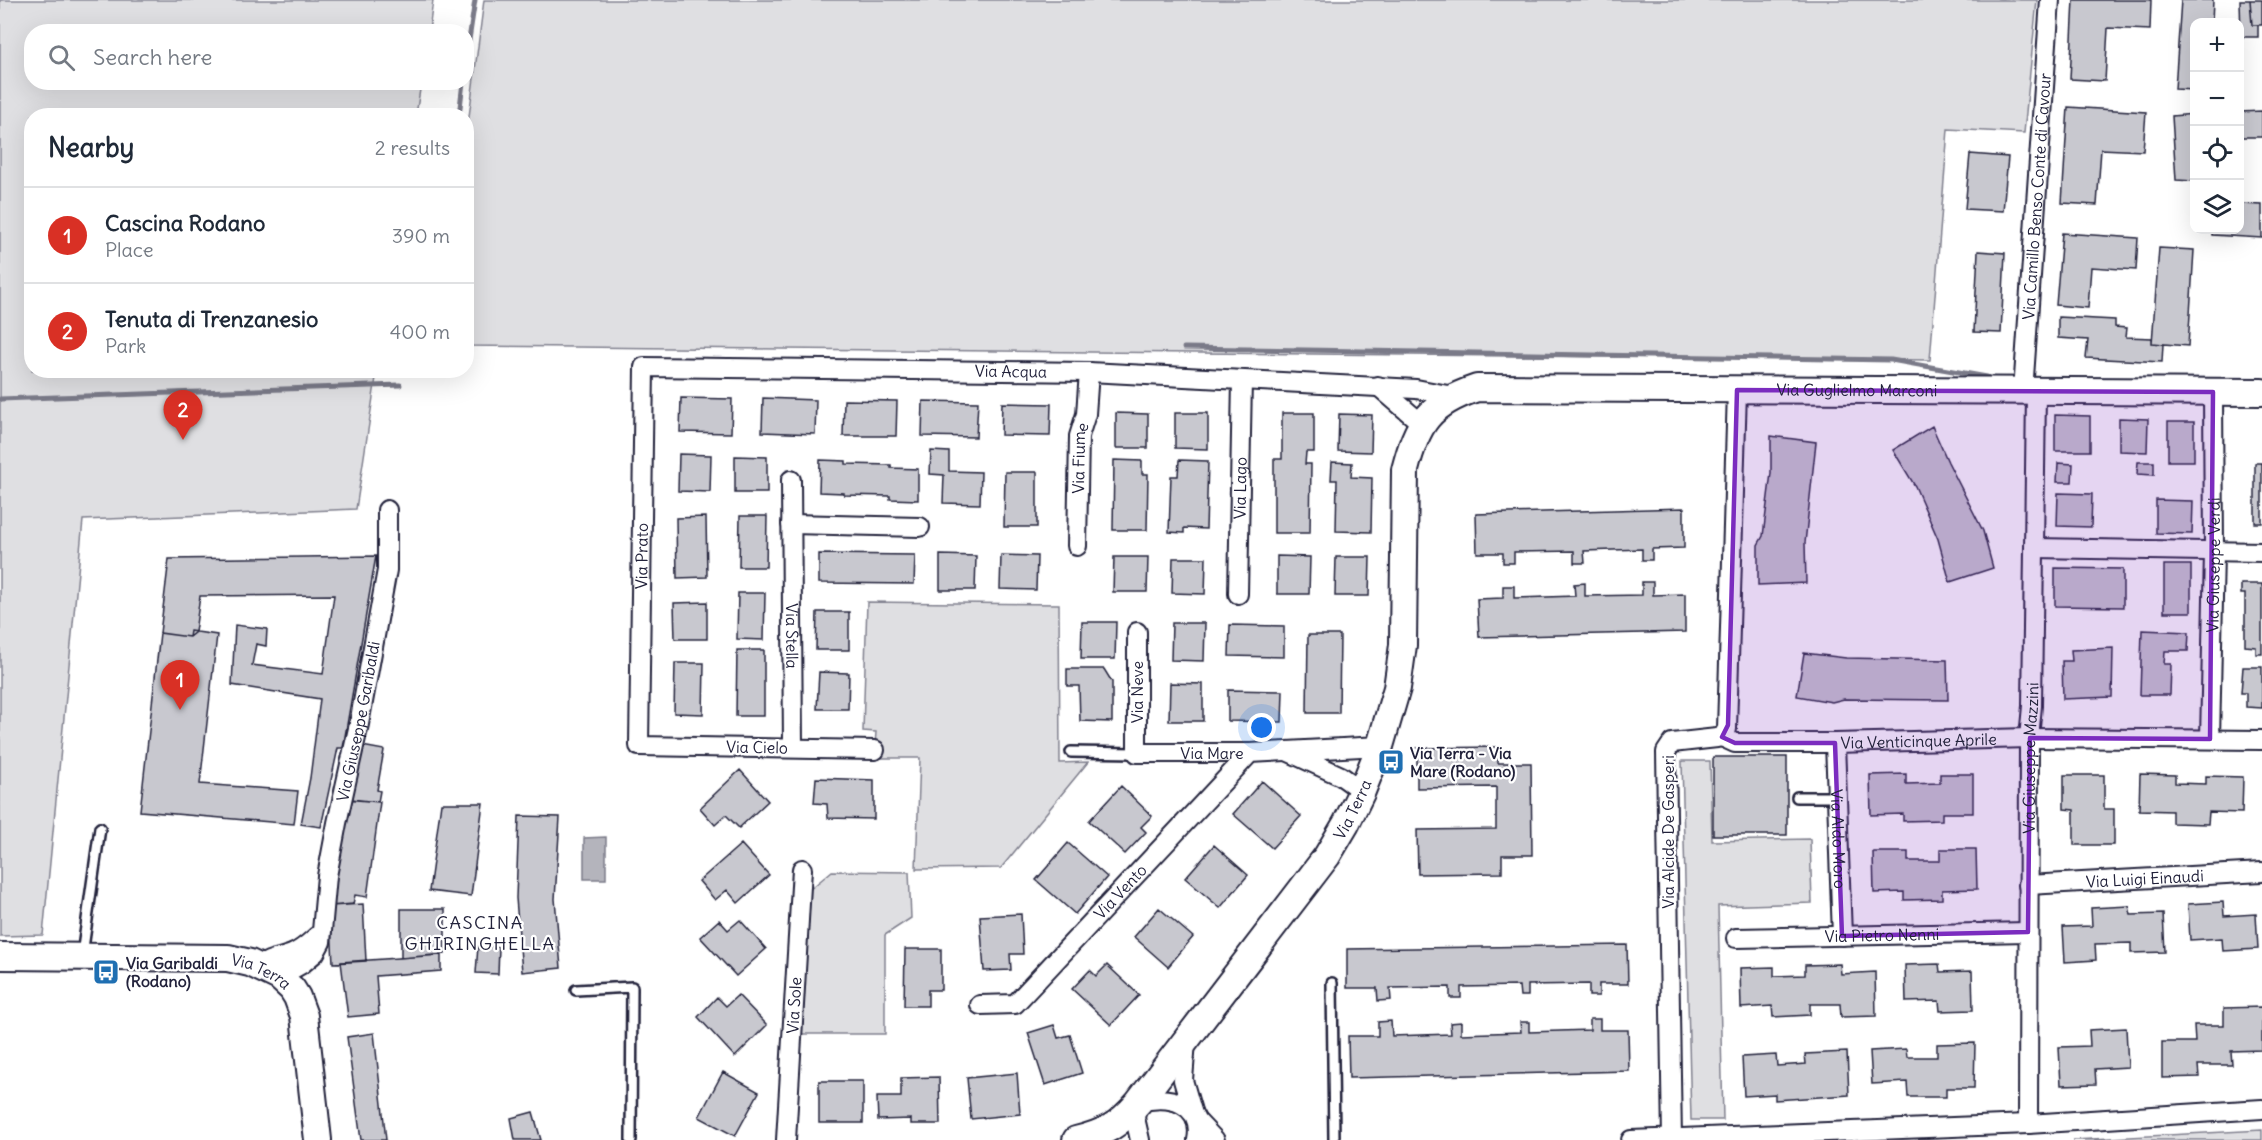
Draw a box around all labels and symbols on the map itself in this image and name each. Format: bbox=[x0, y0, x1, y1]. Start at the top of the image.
street label: Via Camillo Benso Conte di Cavour bbox=[2018, 72, 2055, 321]
street label: Via Acqua bbox=[975, 361, 1047, 382]
street label: Via Guglielmo Marconi bbox=[1777, 380, 1937, 400]
pin: 2 bbox=[164, 390, 202, 440]
street label: Via Fiume bbox=[1068, 420, 1093, 494]
street label: Via Lago bbox=[1229, 457, 1251, 519]
street label: Via Giuseppe Verdi bbox=[2202, 497, 2224, 633]
street label: Via Prato bbox=[631, 523, 652, 589]
street label: Via Stella bbox=[782, 603, 802, 669]
street label: Via Giuseppe Garibaldi bbox=[332, 640, 384, 803]
pin: 1 bbox=[160, 660, 200, 710]
street label: Via Neve bbox=[1127, 661, 1147, 723]
street label: Via Giuseppe Mazzini bbox=[2019, 682, 2042, 834]
your location bbox=[1247, 713, 1276, 742]
street label: Via Venticinque Aprile bbox=[1840, 729, 1997, 753]
street label: Via Cielo bbox=[726, 736, 788, 758]
street label: Via Mare bbox=[1180, 743, 1244, 763]
place label: Via Terra - Via Mare (Rodano) bbox=[1410, 743, 1516, 782]
bus stop icon: Via Terra - Via Mare (Rodano) bbox=[1376, 747, 1406, 777]
street label: Via Alcide De Gasperi bbox=[1658, 755, 1678, 909]
street label: Via Terra bbox=[1329, 777, 1376, 843]
street label: Via Aldo Moro bbox=[1827, 789, 1850, 889]
street label: Via Vento bbox=[1090, 860, 1151, 923]
street label: Via Luigi Einaudi bbox=[2085, 865, 2204, 892]
district label: CASCINA GHIRINGHELLA bbox=[404, 911, 556, 955]
street label: Via Pietro Nenni bbox=[1824, 924, 1940, 946]
street label: Via Terra bbox=[229, 949, 296, 993]
place label: Via Garibaldi (Rodano) bbox=[126, 953, 218, 992]
bus stop icon: Via Garibaldi (Rodano) bbox=[91, 957, 121, 987]
street label: Via Sole bbox=[782, 976, 806, 1034]

